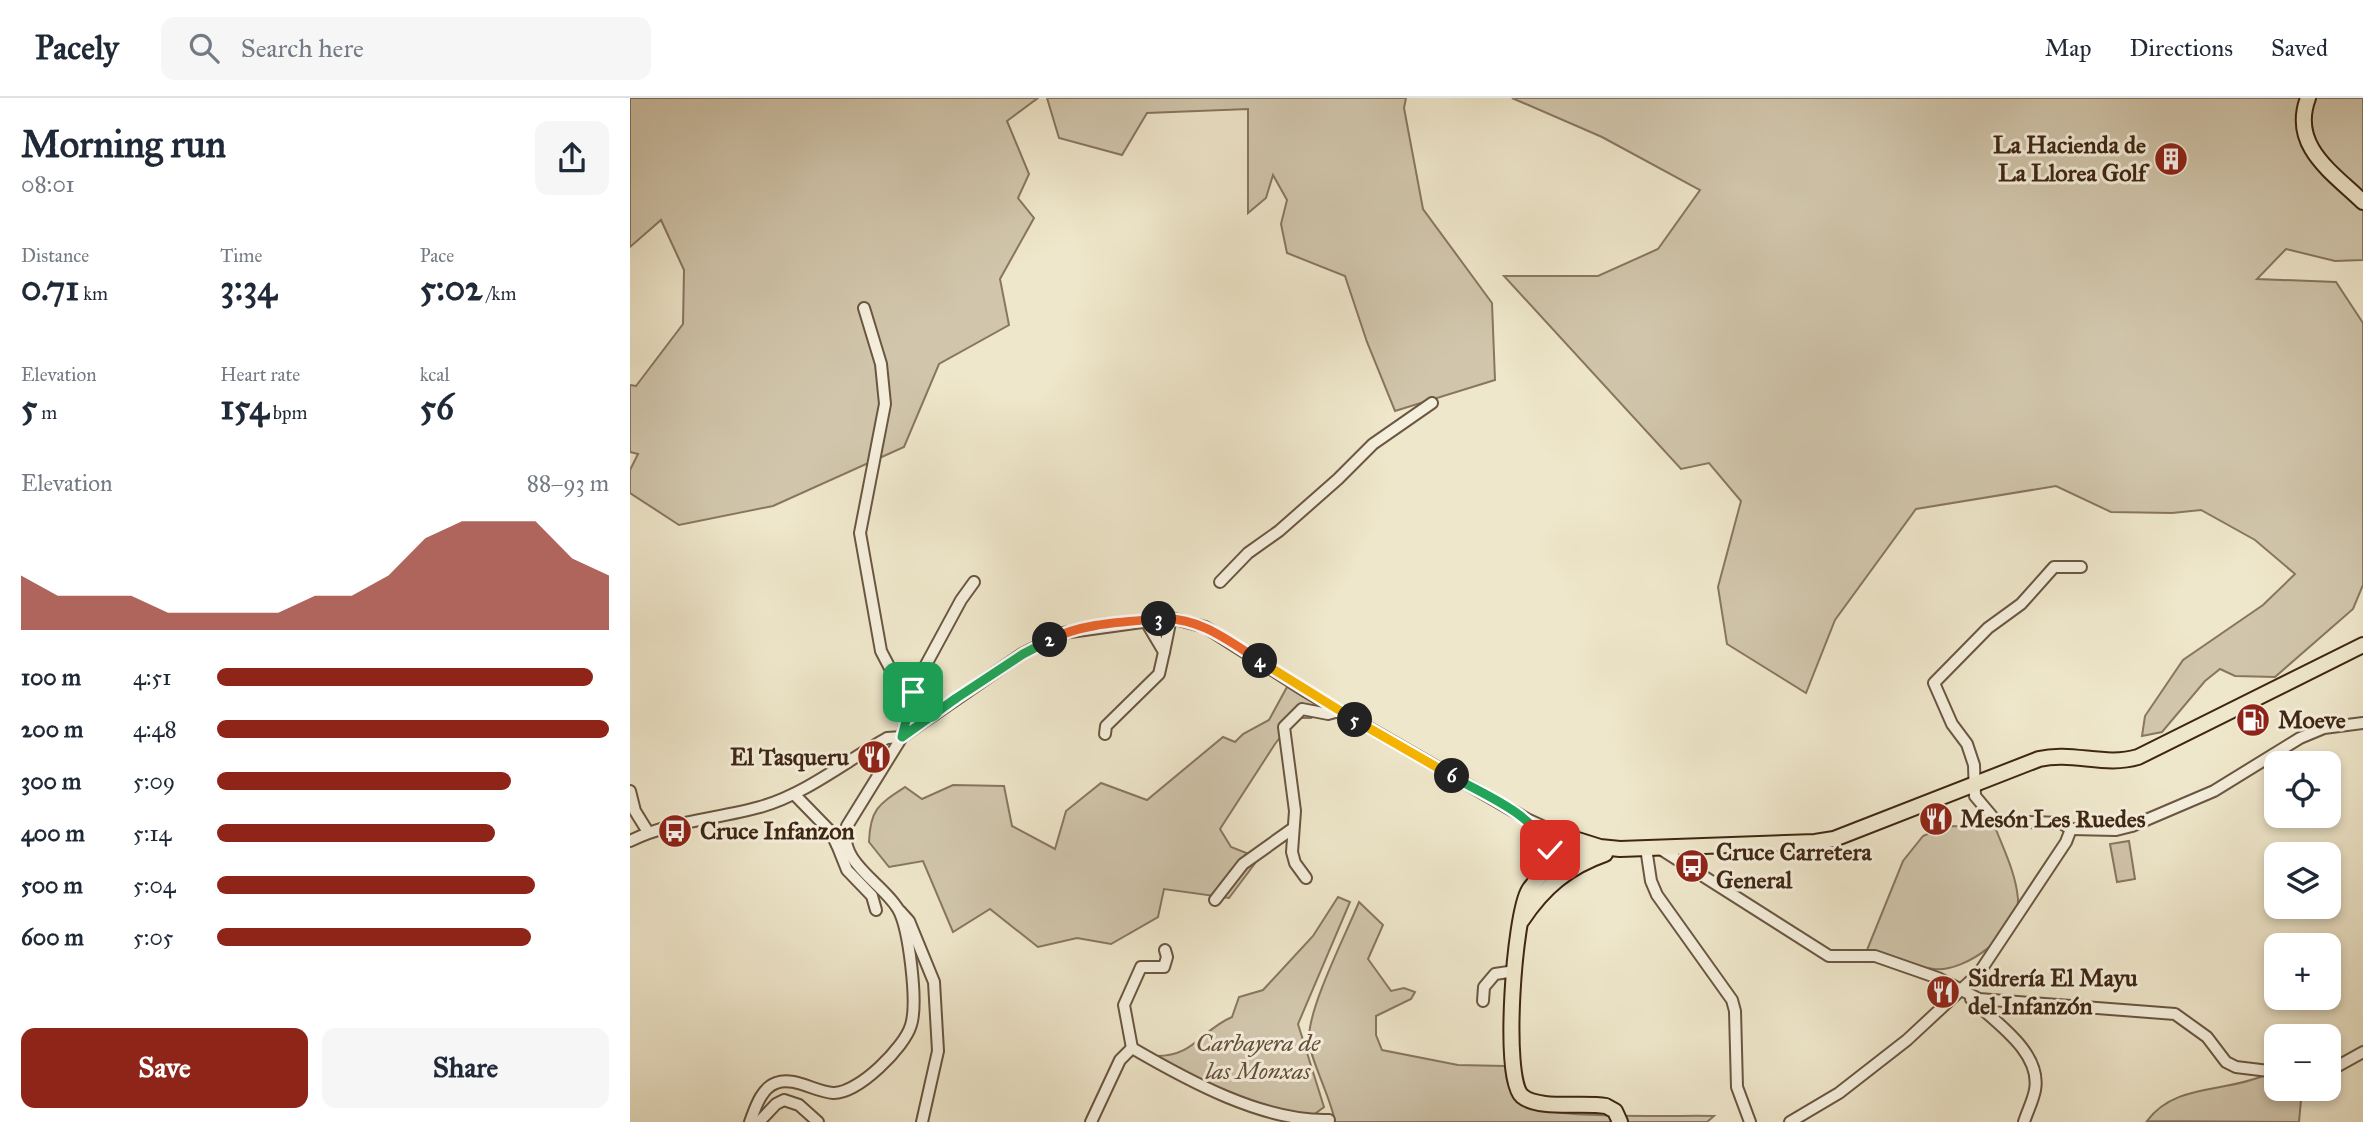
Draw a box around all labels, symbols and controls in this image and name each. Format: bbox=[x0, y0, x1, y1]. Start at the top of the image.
search box bbox=[161, 17, 651, 80]
text: Pacely bbox=[35, 28, 119, 68]
icon: search bbox=[185, 29, 223, 67]
text: Search here bbox=[241, 32, 364, 64]
text: Map bbox=[2045, 33, 2092, 63]
text: Directions bbox=[2130, 33, 2233, 63]
text: Saved bbox=[2271, 33, 2328, 63]
text: Morning run bbox=[21, 121, 226, 167]
button: share bbox=[535, 121, 609, 195]
place label: La Hacienda de La Llorea Golf bbox=[1993, 130, 2150, 188]
building icon: La Hacienda de La Llorea Golf bbox=[2152, 140, 2190, 178]
text: 08:01 bbox=[21, 170, 75, 198]
text: Distance bbox=[21, 244, 89, 267]
text: Time bbox=[220, 244, 262, 267]
text: Pace bbox=[420, 244, 454, 267]
text: 0.71 bbox=[21, 267, 79, 310]
text: 3:34 bbox=[220, 267, 277, 310]
text: 5:02 bbox=[420, 267, 482, 310]
text: km bbox=[79, 282, 108, 305]
text: /km bbox=[482, 282, 516, 305]
text: Elevation bbox=[21, 363, 96, 386]
text: Heart rate bbox=[220, 363, 300, 386]
text: kcal bbox=[420, 363, 450, 386]
text: 5 bbox=[21, 386, 37, 429]
text: 154 bbox=[220, 386, 269, 429]
text: 56 bbox=[420, 386, 454, 429]
text: m bbox=[37, 401, 57, 424]
text: bpm bbox=[269, 401, 307, 424]
text: Elevation bbox=[21, 469, 112, 497]
text: 88–93 m bbox=[527, 469, 609, 497]
pin: 3 bbox=[1142, 602, 1176, 636]
text: 3 bbox=[1155, 607, 1162, 630]
pin: 2 bbox=[1032, 622, 1068, 658]
text: 2 bbox=[1045, 628, 1054, 651]
pin: 4 bbox=[1242, 644, 1278, 678]
text: 4 bbox=[1254, 649, 1265, 672]
pin bbox=[883, 662, 943, 722]
text: 100 m bbox=[21, 663, 81, 691]
text: 4:51 bbox=[133, 663, 171, 691]
icon: arrive bbox=[894, 673, 932, 711]
fuel station icon: Moeve bbox=[2234, 701, 2272, 739]
pin: 5 bbox=[1338, 702, 1372, 738]
place label: Moeve bbox=[2278, 705, 2346, 735]
text: 5 bbox=[1350, 708, 1359, 731]
text: 200 m bbox=[21, 715, 83, 743]
text: 4:48 bbox=[133, 715, 177, 743]
restaurant icon: El Tasqueru bbox=[855, 738, 893, 776]
place label: El Tasqueru bbox=[730, 742, 849, 772]
map controls bbox=[2264, 751, 2341, 1101]
button: locate bbox=[2264, 751, 2341, 828]
pin: 6 bbox=[1434, 758, 1470, 794]
text: 6 bbox=[1447, 764, 1456, 787]
text: 300 m bbox=[21, 767, 81, 795]
text: 5:09 bbox=[133, 767, 175, 795]
restaurant icon: Mesón Les Ruedes bbox=[1917, 800, 1955, 838]
place label: Mesón Les Ruedes bbox=[1960, 804, 2146, 834]
bus stop icon: Cruce Infanzon bbox=[656, 812, 694, 850]
place label: Cruce Infanzon bbox=[700, 816, 854, 846]
text: 400 m bbox=[21, 819, 85, 847]
text: 5:14 bbox=[133, 819, 171, 847]
pin bbox=[1520, 820, 1580, 880]
icon: check bbox=[1531, 831, 1569, 869]
place label: Cruce Carretera General bbox=[1716, 837, 1872, 895]
button: layers bbox=[2264, 842, 2341, 919]
bus stop icon: Cruce Carretera General bbox=[1673, 847, 1711, 885]
text: 500 m bbox=[21, 871, 83, 899]
text: 5:04 bbox=[133, 871, 176, 899]
text: 600 m bbox=[21, 923, 84, 951]
text: 5:05 bbox=[133, 923, 174, 951]
button: + bbox=[2264, 933, 2341, 1010]
place label: Sidrería El Mayu del Infanzón bbox=[1968, 963, 2138, 1021]
restaurant icon: Sidrería El Mayu del Infanzón bbox=[1924, 973, 1962, 1011]
button: − bbox=[2264, 1024, 2341, 1101]
button: Save bbox=[21, 1028, 308, 1108]
button: Share bbox=[322, 1028, 609, 1108]
park label: Carbayera de las Monxas bbox=[1196, 1028, 1321, 1086]

